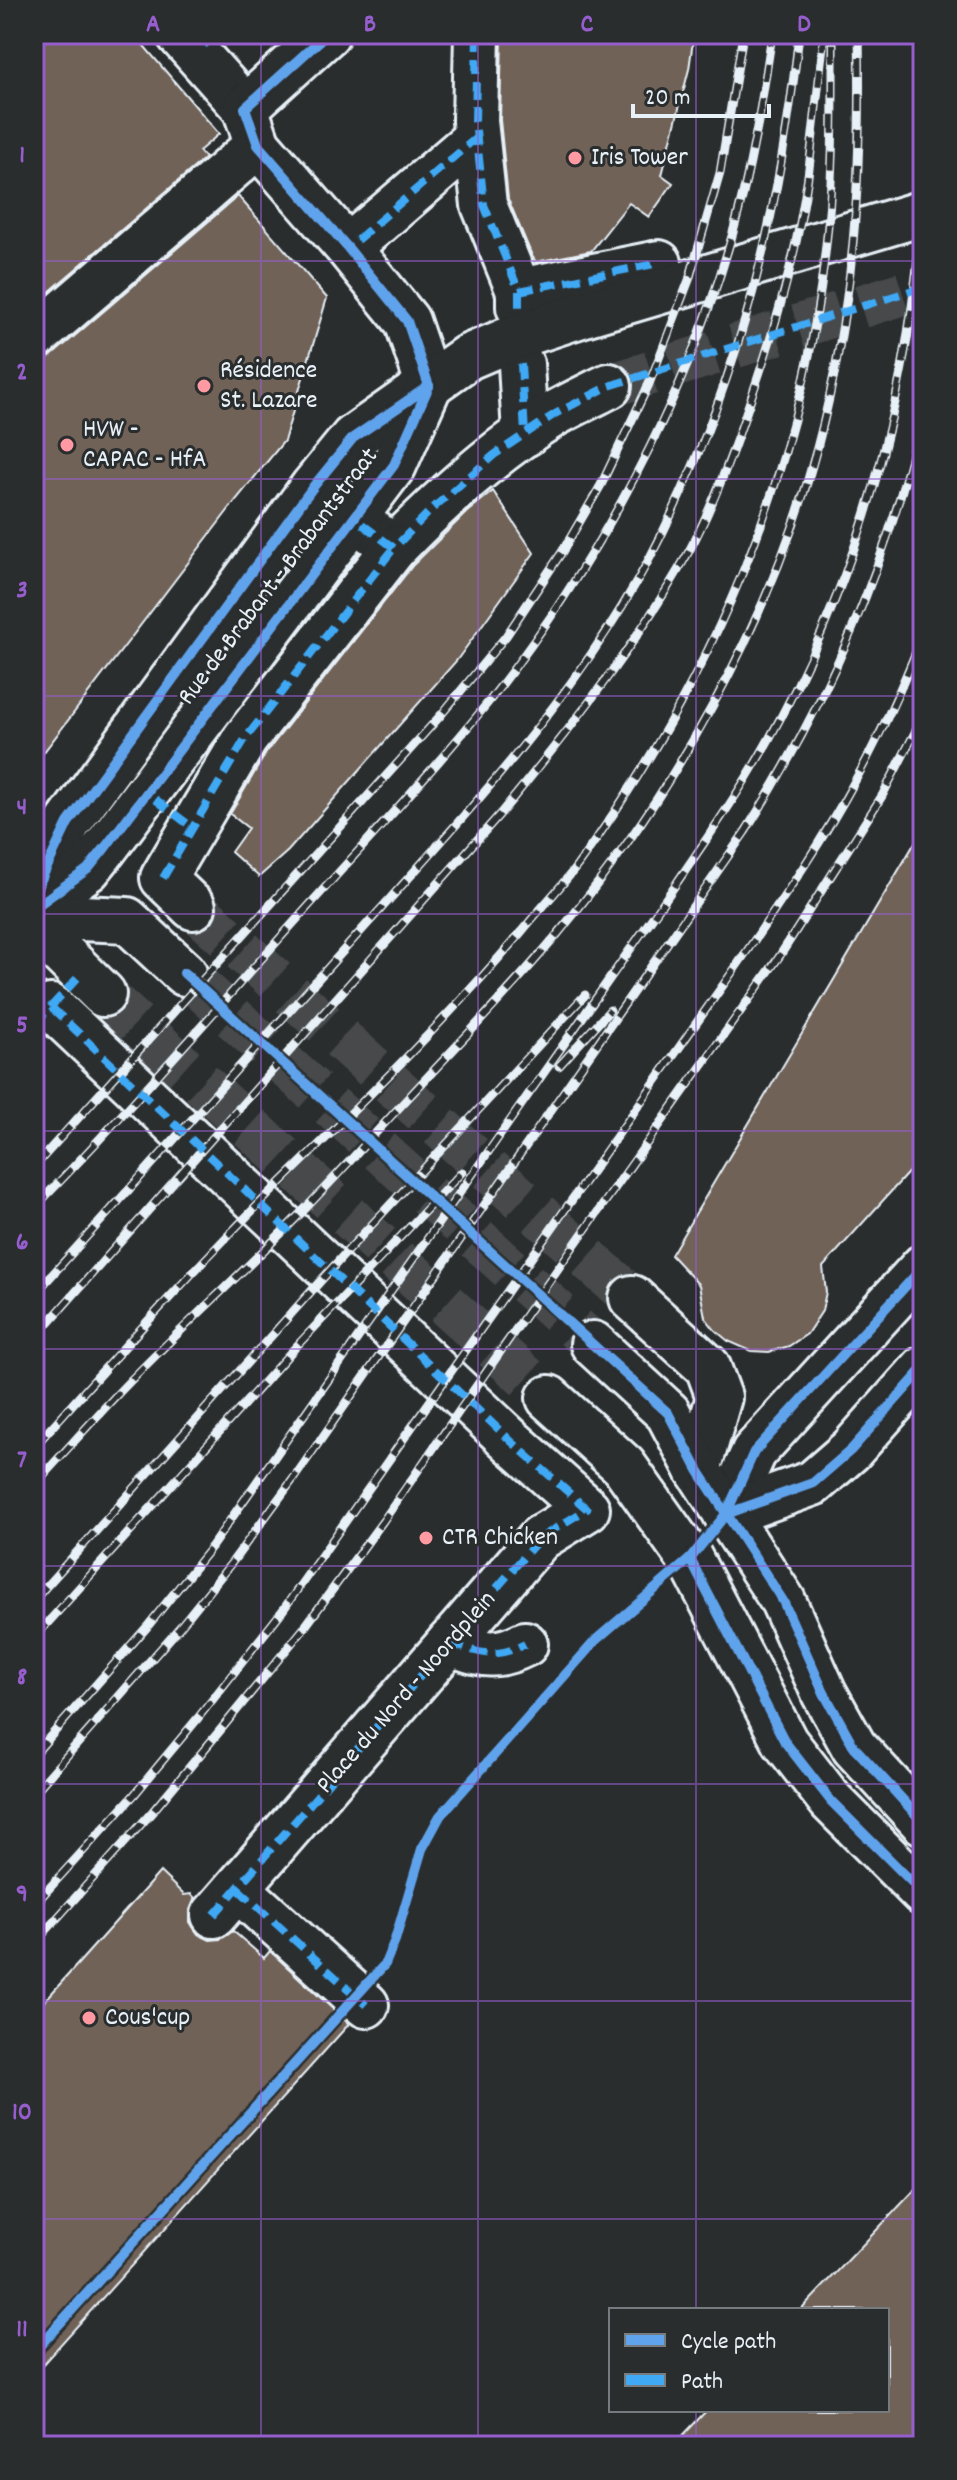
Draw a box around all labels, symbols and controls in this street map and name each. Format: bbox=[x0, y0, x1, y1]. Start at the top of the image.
text: A bbox=[146, 7, 160, 44]
text: B bbox=[364, 7, 376, 44]
text: C bbox=[581, 7, 594, 44]
text: D bbox=[797, 7, 811, 44]
scale bar bbox=[633, 68, 769, 118]
text: 20 m bbox=[645, 82, 691, 116]
text: 1 bbox=[19, 138, 25, 175]
place label: Iris Tower bbox=[591, 140, 688, 177]
marker: Iris Tower bbox=[566, 149, 584, 167]
place label: Résidence St. Lazare bbox=[220, 353, 317, 420]
text: 2 bbox=[16, 355, 28, 392]
marker: Résidence St. Lazare bbox=[195, 377, 213, 395]
place label: HVW - CAPAC - HfA bbox=[83, 412, 206, 479]
marker: HVW - CAPAC - HfA bbox=[58, 436, 76, 454]
street label: Rue de Brabant - Brabantstraat bbox=[170, 440, 389, 714]
text: 3 bbox=[16, 573, 28, 610]
text: 4 bbox=[17, 790, 27, 827]
text: 5 bbox=[16, 1008, 28, 1045]
text: 6 bbox=[16, 1225, 28, 1262]
text: 7 bbox=[17, 1443, 27, 1480]
place label: CTR Chicken bbox=[442, 1520, 558, 1557]
marker: CTR Chicken bbox=[417, 1529, 435, 1547]
street label: Place du Nord - Noordplein bbox=[308, 1583, 506, 1803]
text: 8 bbox=[17, 1660, 27, 1697]
text: 9 bbox=[16, 1877, 28, 1914]
place label: Cous'cup bbox=[105, 2000, 190, 2037]
marker: Cous'cup bbox=[80, 2009, 98, 2027]
text: 10 bbox=[12, 2095, 32, 2132]
legend bbox=[609, 2308, 889, 2412]
text: 11 bbox=[16, 2312, 28, 2349]
text: Cycle path bbox=[681, 2326, 776, 2360]
text: Path bbox=[681, 2366, 723, 2400]

